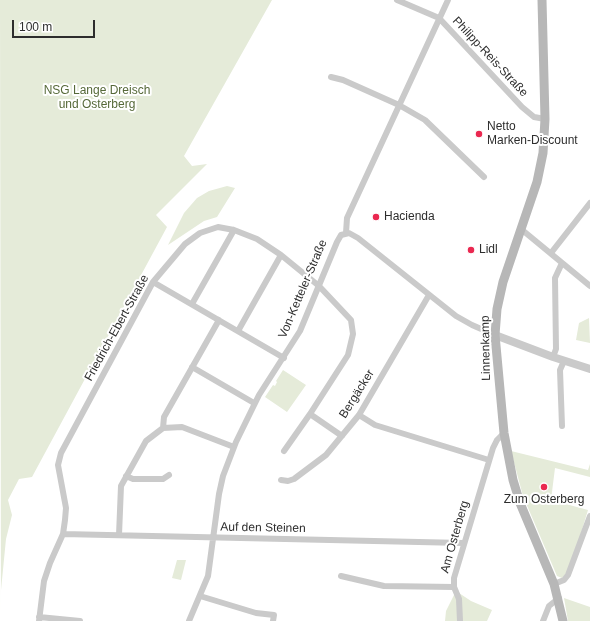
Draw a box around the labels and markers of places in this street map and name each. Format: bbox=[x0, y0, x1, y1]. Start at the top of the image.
place label: Netto Marken-Discount bbox=[487, 120, 578, 148]
marker: Netto Marken-Discount bbox=[474, 129, 484, 139]
place label: Hacienda bbox=[384, 210, 435, 224]
marker: Hacienda bbox=[371, 212, 381, 222]
place label: Lidl bbox=[479, 243, 498, 257]
marker: Lidl bbox=[466, 245, 476, 255]
marker: Zum Osterberg bbox=[539, 482, 549, 492]
place label: Zum Osterberg bbox=[504, 493, 584, 507]

